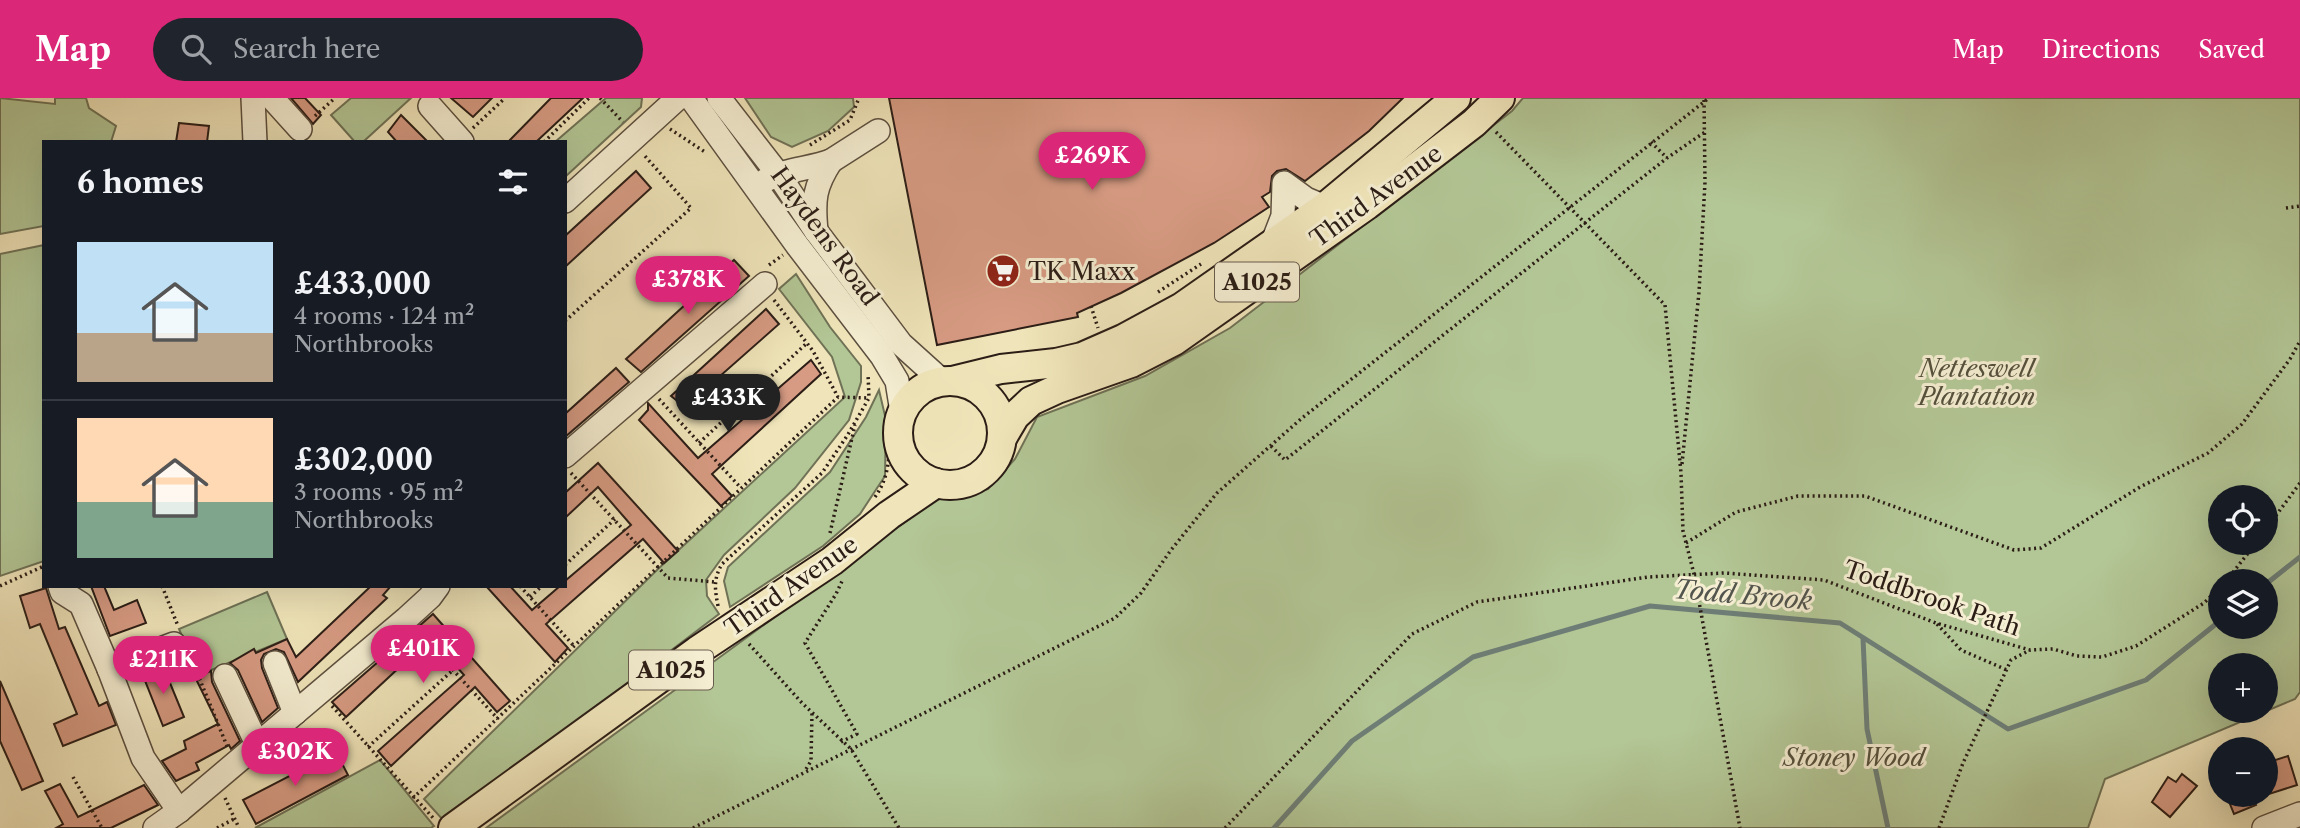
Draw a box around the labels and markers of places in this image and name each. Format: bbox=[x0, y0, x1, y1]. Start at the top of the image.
pin: £269K bbox=[1043, 132, 1141, 192]
supermarket icon: TK Maxx bbox=[984, 252, 1022, 290]
pin: £378K bbox=[639, 256, 737, 316]
place label: TK Maxx bbox=[1028, 257, 1135, 286]
pin: £433K bbox=[679, 374, 777, 434]
pin: £401K bbox=[374, 626, 472, 685]
pin: £211K bbox=[114, 636, 212, 696]
pin: £302K bbox=[246, 728, 344, 788]

